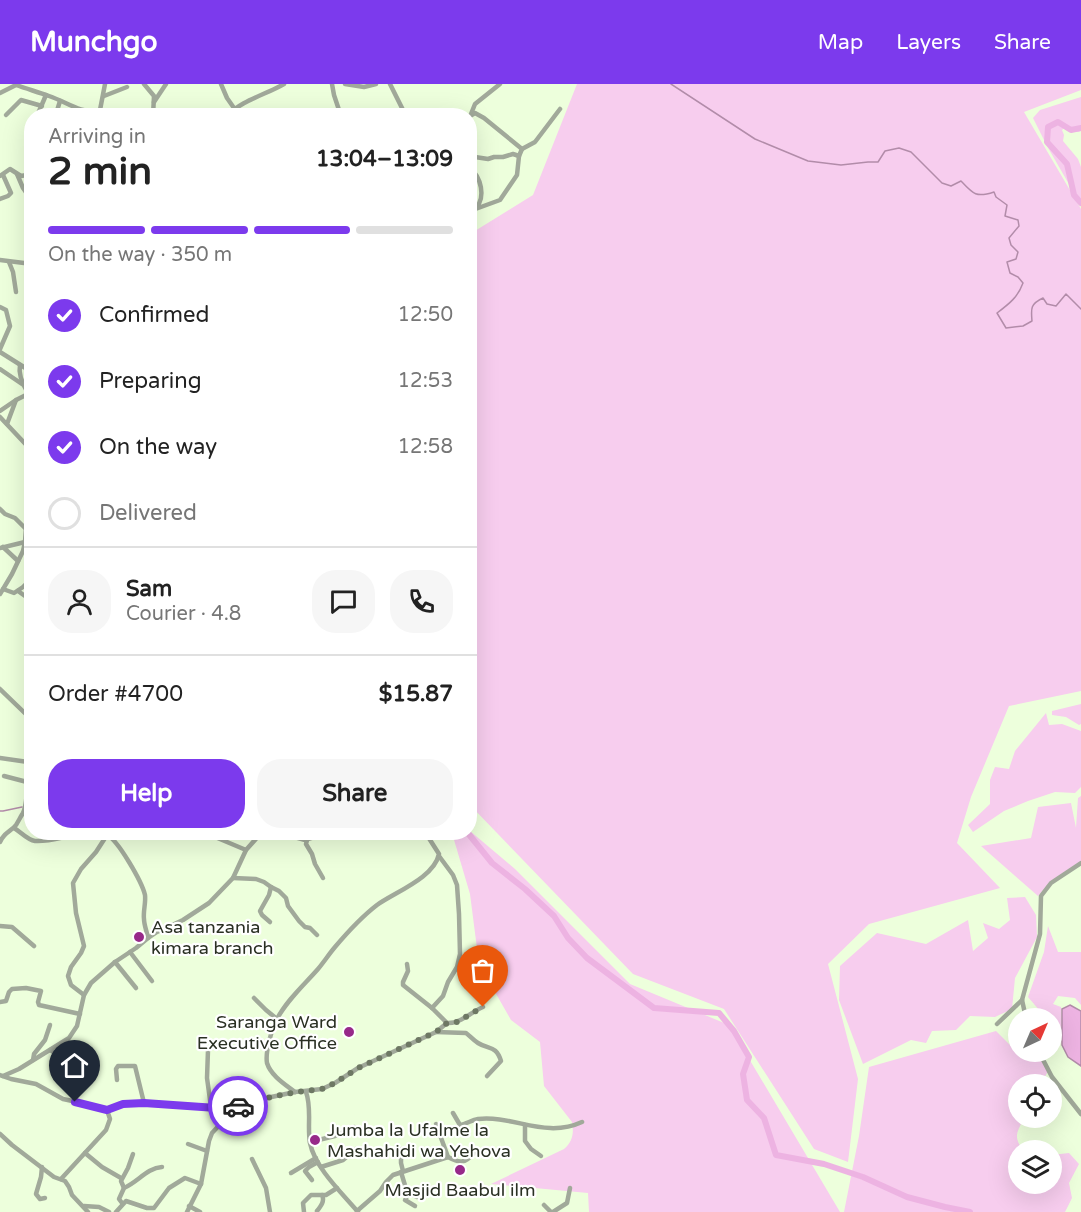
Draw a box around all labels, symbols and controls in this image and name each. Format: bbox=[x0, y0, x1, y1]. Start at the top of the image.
text: Munchgo bbox=[30, 25, 157, 59]
text: Map bbox=[818, 30, 863, 55]
text: Layers bbox=[896, 30, 961, 55]
text: Share bbox=[994, 30, 1051, 55]
text: Arriving in bbox=[48, 125, 146, 149]
text: 13:04–13:09 bbox=[316, 146, 453, 172]
text: 2 min bbox=[48, 148, 152, 195]
text: On the way · 350 m bbox=[48, 243, 232, 267]
icon: check bbox=[48, 299, 81, 332]
text: Confirmed bbox=[99, 302, 209, 328]
text: 12:50 bbox=[398, 303, 453, 327]
icon: check bbox=[48, 365, 81, 398]
text: Preparing bbox=[99, 368, 202, 394]
text: 12:53 bbox=[398, 369, 453, 393]
icon: check bbox=[48, 431, 81, 464]
text: On the way bbox=[99, 434, 217, 460]
text: 12:58 bbox=[398, 435, 453, 459]
text: Delivered bbox=[99, 500, 197, 526]
button: person bbox=[48, 570, 111, 633]
button: chat bbox=[312, 570, 375, 633]
button: phone bbox=[390, 570, 453, 633]
text: Sam bbox=[126, 576, 172, 602]
text: Courier · 4.8 bbox=[126, 602, 241, 626]
text: Order #4700 bbox=[48, 681, 183, 707]
text: $15.87 bbox=[379, 681, 453, 707]
button: Help bbox=[48, 759, 245, 828]
button: Share bbox=[257, 759, 453, 828]
place label: Asa tanzania kimara branch bbox=[151, 916, 274, 959]
marker: Asa tanzania kimara branch bbox=[132, 930, 146, 944]
pin bbox=[457, 945, 508, 1007]
icon: bag bbox=[466, 954, 499, 987]
north arrow bbox=[1008, 1008, 1062, 1062]
map controls bbox=[1008, 1008, 1062, 1194]
place label: Saranga Ward Executive Office bbox=[197, 1011, 337, 1054]
marker: Saranga Ward Executive Office bbox=[342, 1025, 356, 1039]
pin bbox=[49, 1040, 100, 1102]
icon: home bbox=[58, 1049, 91, 1082]
button: locate bbox=[1008, 1074, 1062, 1128]
courier bbox=[208, 1076, 268, 1136]
icon: car bbox=[222, 1090, 255, 1123]
place label: Jumba la Ufalme la Mashahidi wa Yehova bbox=[327, 1119, 511, 1162]
marker: Jumba la Ufalme la Mashahidi wa Yehova bbox=[308, 1133, 322, 1147]
button: layers bbox=[1008, 1140, 1062, 1194]
marker: Masjid Baabul ilm bbox=[453, 1163, 467, 1177]
place label: Masjid Baabul ilm bbox=[385, 1179, 535, 1201]

